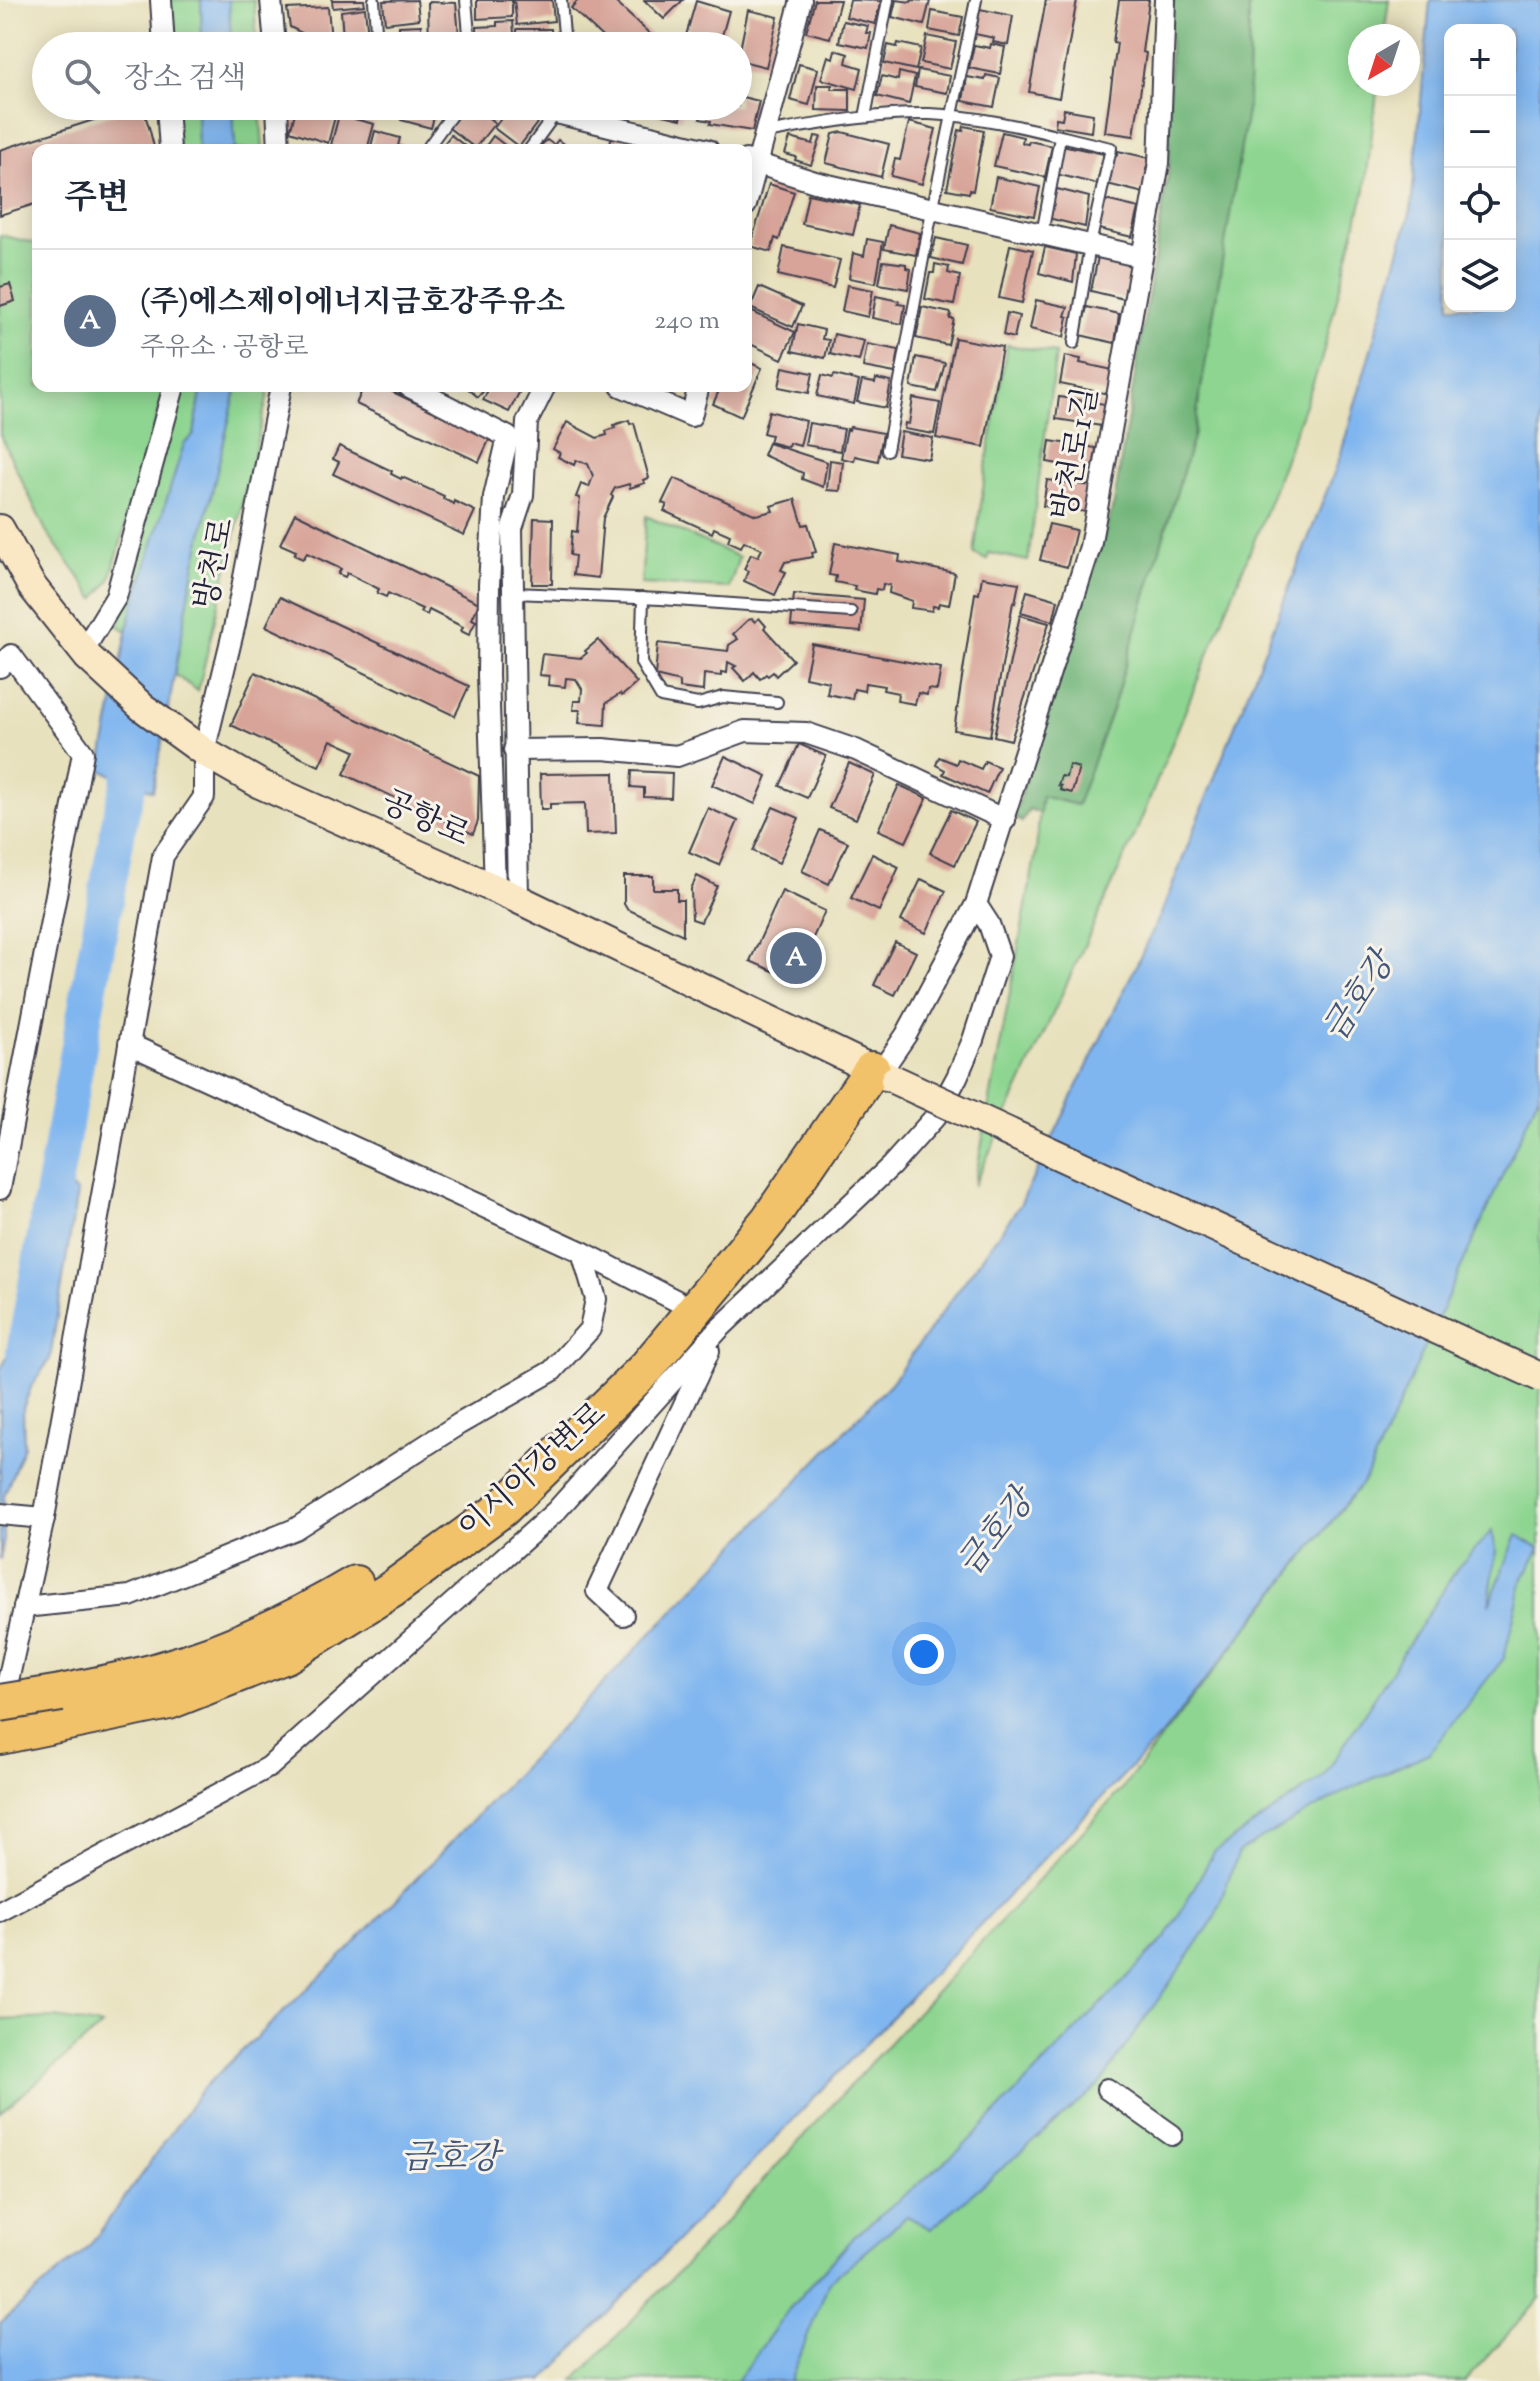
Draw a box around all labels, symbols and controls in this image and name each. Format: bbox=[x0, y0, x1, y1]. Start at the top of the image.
north arrow bbox=[1348, 24, 1420, 96]
map controls bbox=[1444, 24, 1516, 312]
button: + bbox=[1444, 24, 1516, 96]
search box bbox=[32, 32, 752, 120]
icon: search bbox=[60, 54, 104, 98]
text: 장소 검색 bbox=[124, 58, 246, 101]
button: − bbox=[1444, 96, 1516, 168]
button: locate bbox=[1444, 168, 1516, 240]
text: 주변 bbox=[64, 175, 130, 224]
button: layers bbox=[1444, 240, 1516, 312]
text: (주)에스제이에너지금호강주유소 bbox=[140, 282, 565, 325]
text: A bbox=[79, 303, 101, 340]
text: 240 m bbox=[654, 303, 720, 340]
text: 주유소 · 공항로 bbox=[140, 330, 308, 367]
street label: 방천로1길 bbox=[1043, 384, 1111, 524]
street label: 방천로 bbox=[185, 514, 247, 614]
street label: 공항로 bbox=[373, 780, 477, 860]
pin: A bbox=[770, 928, 822, 988]
water label: 금호강 bbox=[1313, 939, 1410, 1053]
street label: 이시아강변로 bbox=[449, 1393, 617, 1551]
water label: 금호강 bbox=[947, 1476, 1050, 1588]
your location bbox=[904, 1634, 944, 1674]
water label: 금호강 bbox=[401, 2135, 504, 2184]

